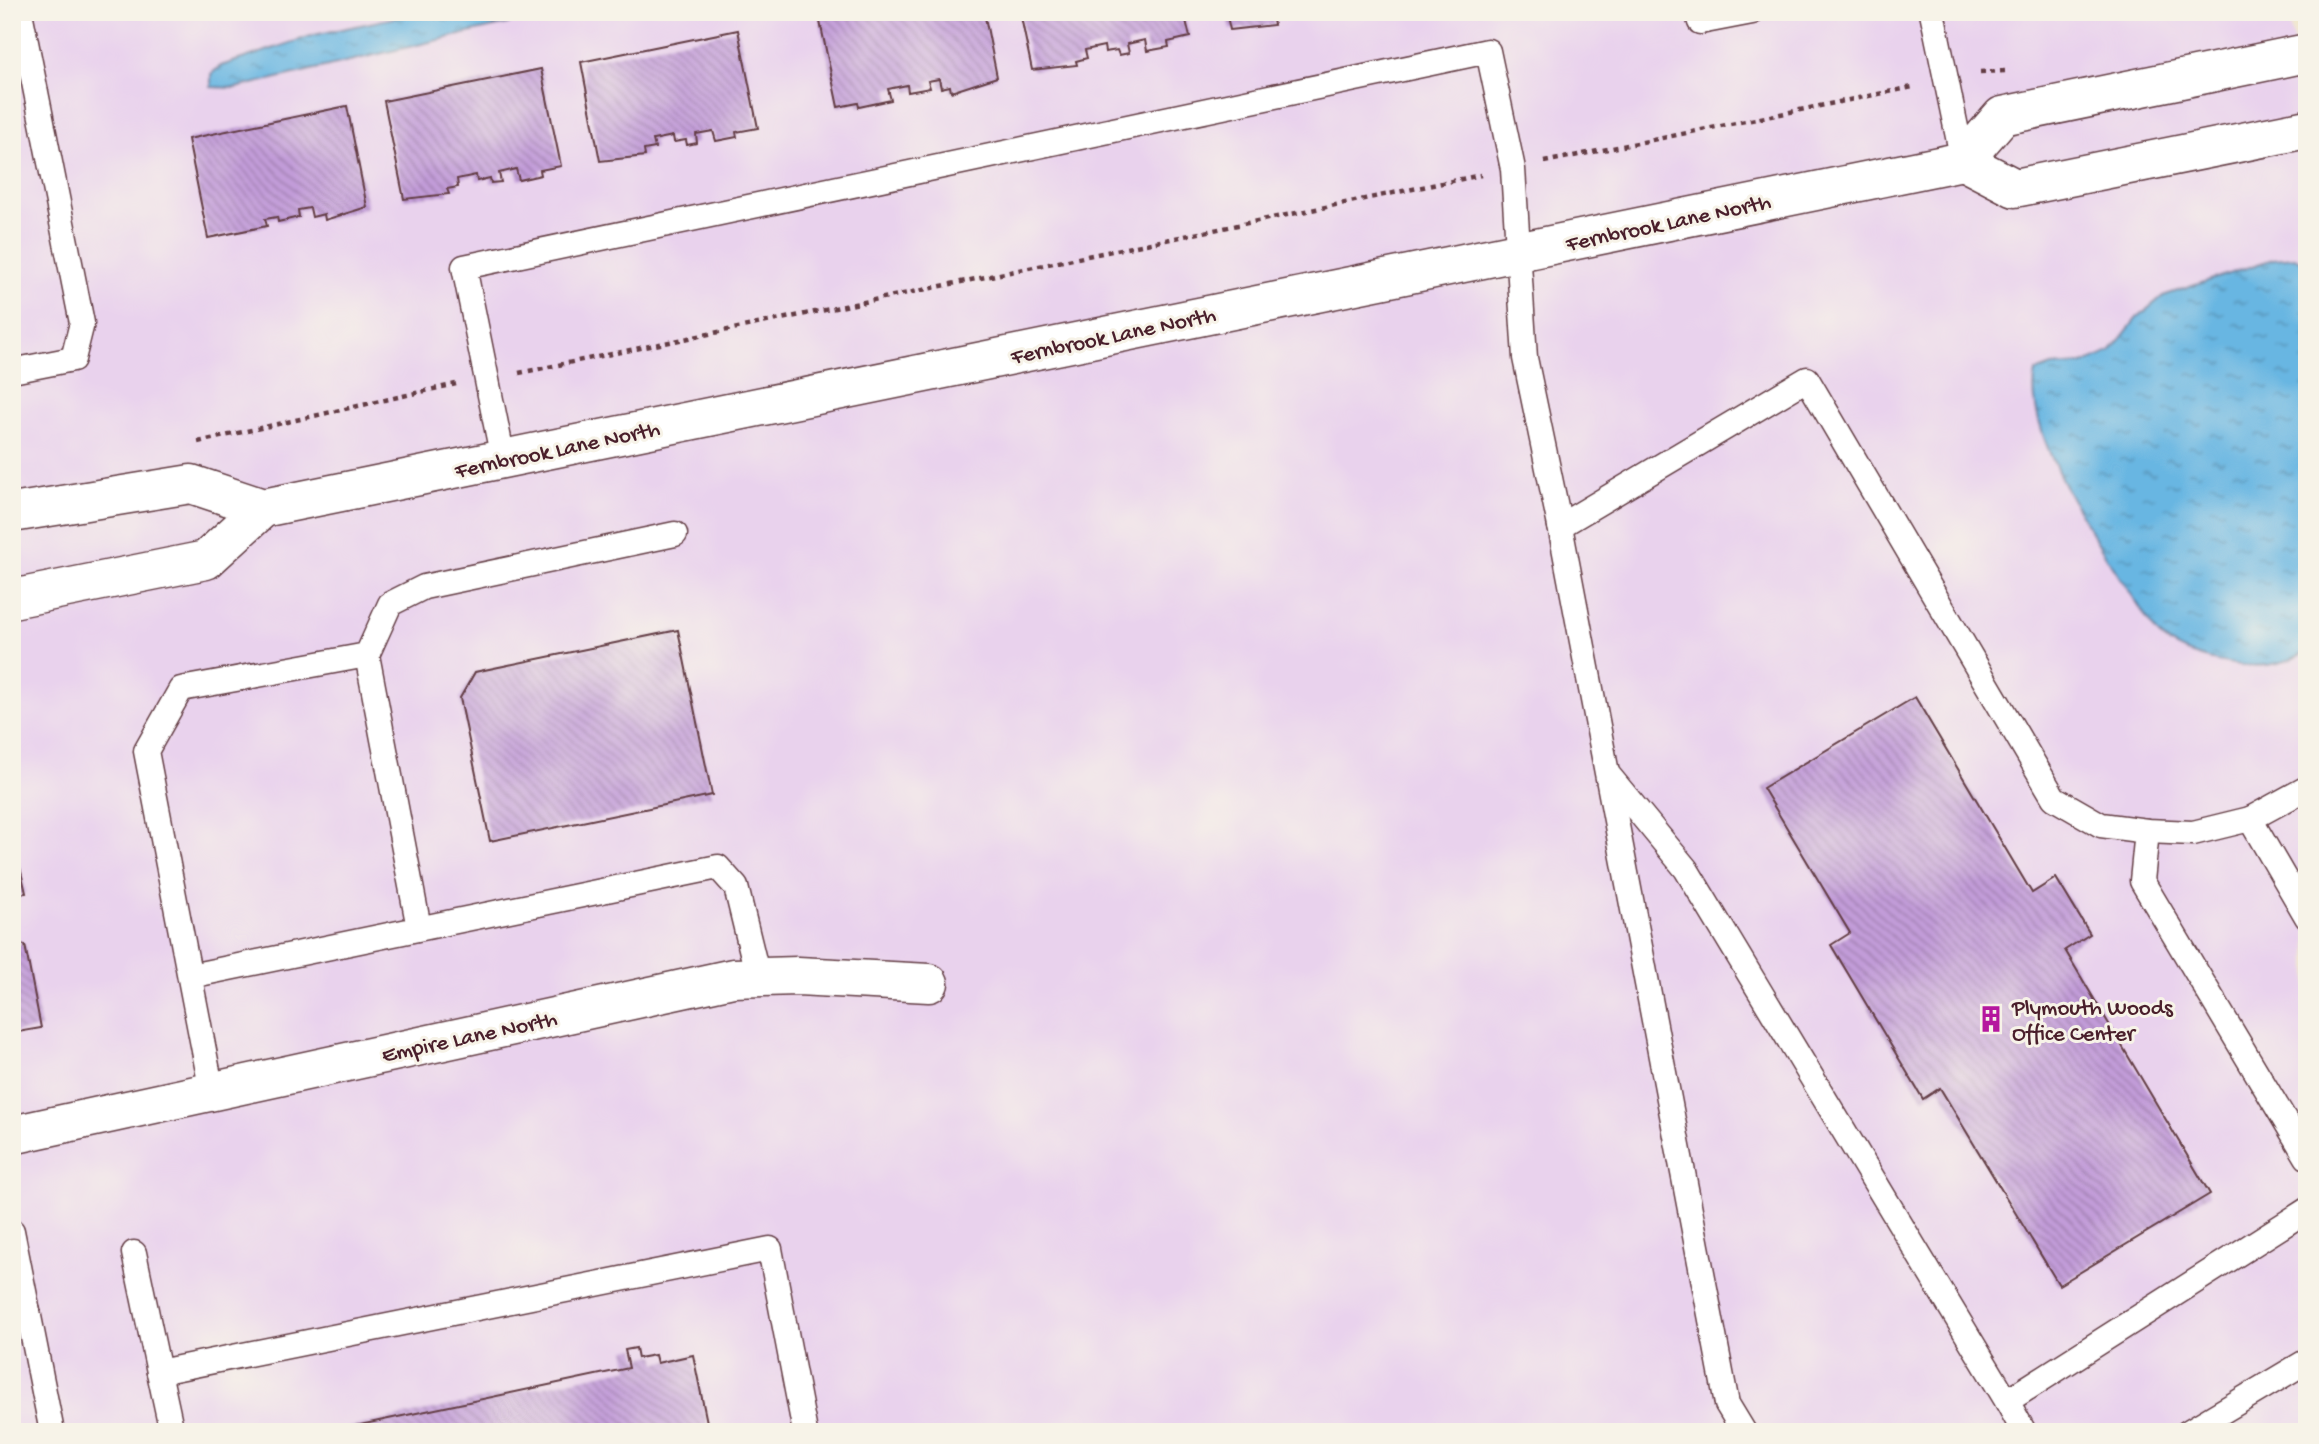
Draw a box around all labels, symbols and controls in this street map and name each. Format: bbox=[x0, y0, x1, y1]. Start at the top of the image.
street label: Fernbrook Lane North bbox=[1563, 190, 1774, 260]
street label: Fernbrook Lane North bbox=[1008, 303, 1219, 373]
street label: Fernbrook Lane North bbox=[452, 417, 663, 487]
place label: Plymouth Woods Office Center bbox=[2011, 996, 2173, 1049]
building icon: Plymouth Woods Office Center bbox=[1976, 1004, 2006, 1034]
street label: Empire Lane North bbox=[380, 1007, 560, 1070]

